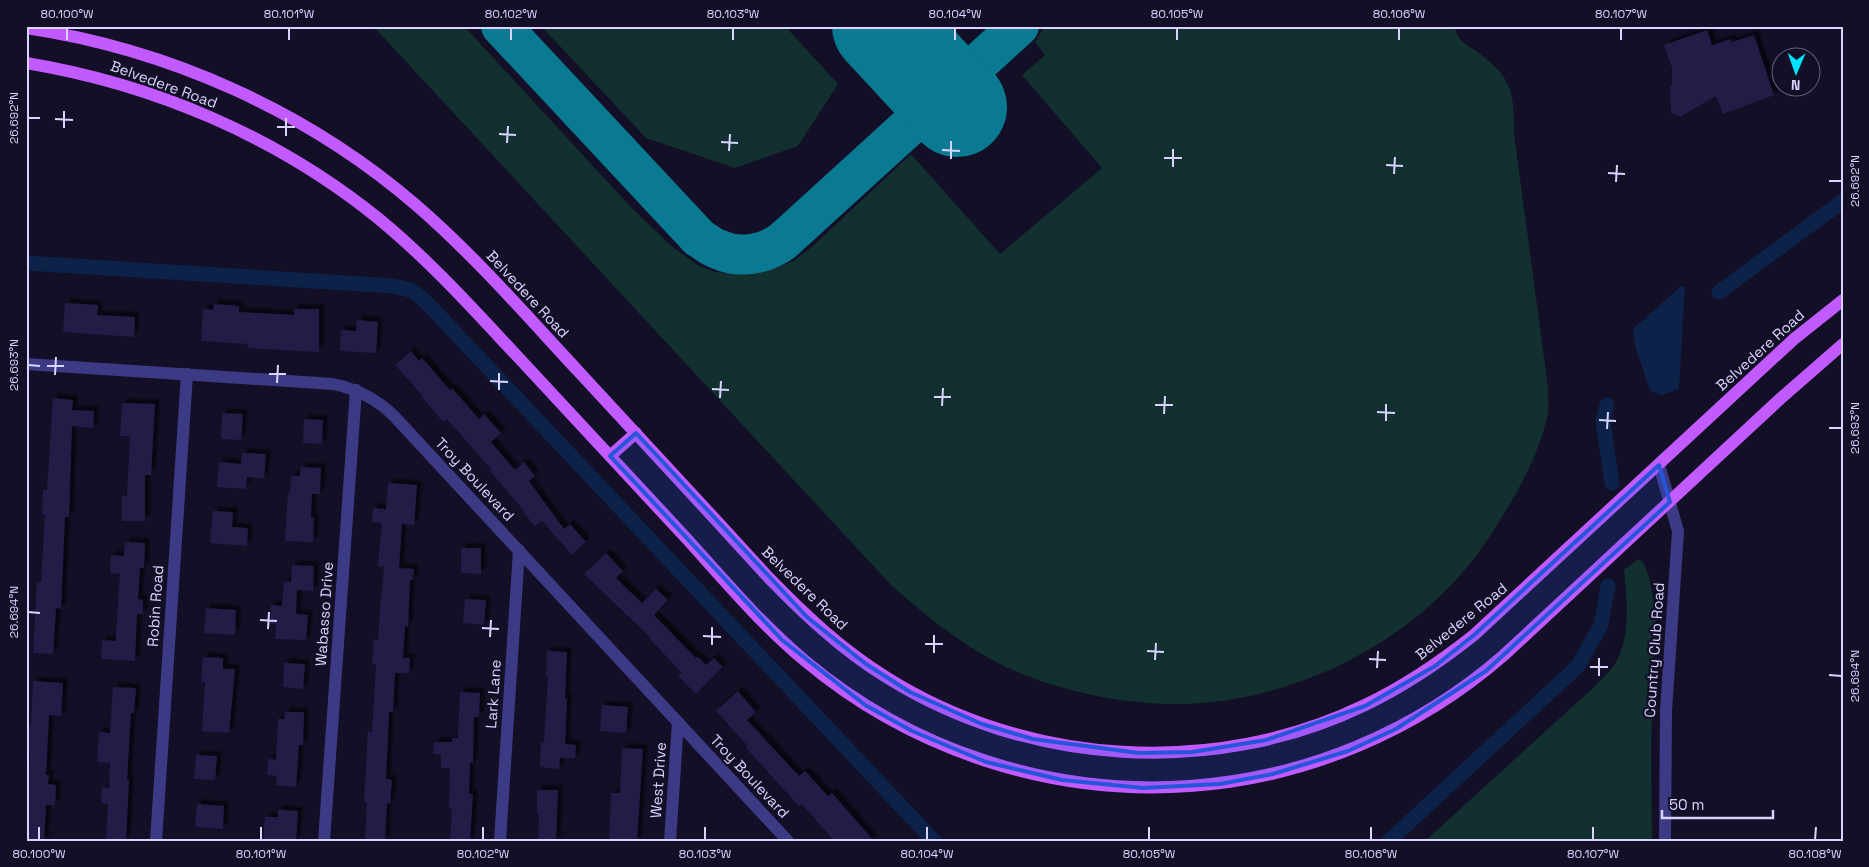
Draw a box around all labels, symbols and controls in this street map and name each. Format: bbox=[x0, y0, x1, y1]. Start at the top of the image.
text: 80.100°W bbox=[40, 6, 94, 22]
text: 80.101°W bbox=[264, 6, 315, 22]
text: 80.102°W bbox=[485, 6, 538, 22]
text: 80.103°W bbox=[707, 6, 760, 22]
text: 80.104°W bbox=[929, 6, 982, 22]
text: 80.105°W bbox=[1151, 6, 1204, 22]
text: 80.106°W bbox=[1373, 6, 1426, 22]
text: 80.107°W bbox=[1595, 6, 1647, 22]
north arrow bbox=[1772, 48, 1822, 98]
street label: Belvedere Road bbox=[108, 56, 220, 112]
text: N bbox=[1791, 76, 1801, 94]
text: 26.692°N bbox=[6, 92, 22, 144]
text: 26.692°N bbox=[1847, 155, 1863, 207]
street label: Belvedere Road bbox=[483, 246, 573, 342]
street label: Belvedere Road bbox=[1712, 305, 1808, 395]
text: 26.693°N bbox=[6, 339, 22, 391]
text: 26.693°N bbox=[1847, 402, 1863, 454]
street label: Troy Boulevard bbox=[431, 433, 519, 525]
street label: Belvedere Road bbox=[758, 542, 852, 634]
street label: Wabasso Drive bbox=[311, 561, 337, 667]
street label: Robin Road bbox=[143, 564, 167, 648]
street label: Belvedere Road bbox=[1411, 578, 1511, 664]
street label: Country Club Road bbox=[1640, 582, 1668, 718]
text: 26.694°N bbox=[6, 586, 22, 638]
text: 26.694°N bbox=[1847, 650, 1863, 702]
street label: Lark Lane bbox=[481, 659, 505, 729]
street label: Troy Boulevard bbox=[706, 730, 794, 822]
street label: West Drive bbox=[646, 741, 670, 819]
scale bar bbox=[1662, 787, 1773, 819]
text: 50 m bbox=[1669, 795, 1704, 814]
text: 80.100°W bbox=[12, 846, 66, 862]
text: 80.101°W bbox=[236, 846, 287, 862]
text: 80.102°W bbox=[457, 846, 510, 862]
text: 80.103°W bbox=[679, 846, 732, 862]
text: 80.104°W bbox=[901, 846, 954, 862]
text: 80.105°W bbox=[1123, 846, 1176, 862]
text: 80.106°W bbox=[1345, 846, 1398, 862]
text: 80.107°W bbox=[1567, 846, 1619, 862]
text: 80.108°W bbox=[1789, 846, 1842, 862]

